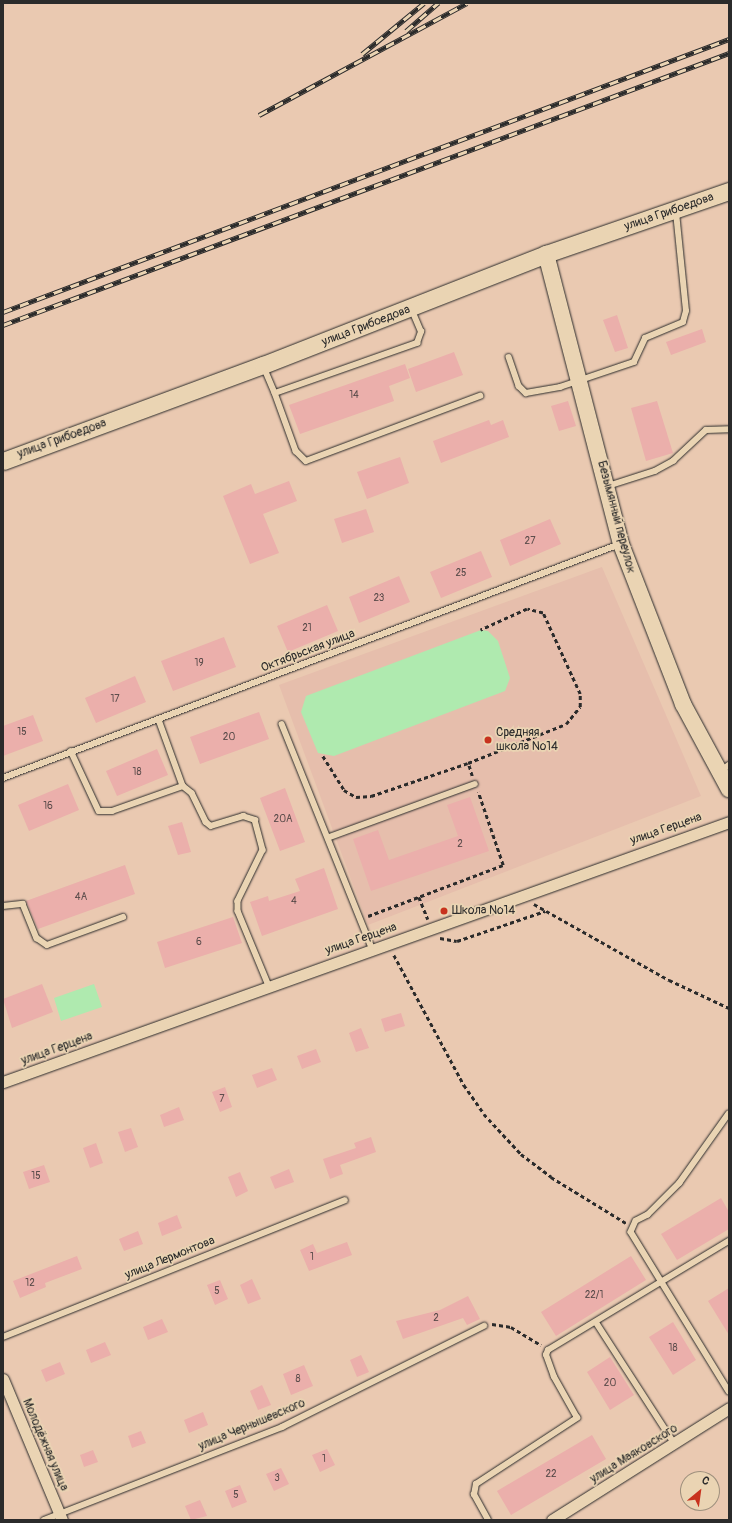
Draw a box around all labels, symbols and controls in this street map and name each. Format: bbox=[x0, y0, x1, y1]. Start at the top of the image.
street label: улица Грибоедова bbox=[622, 190, 716, 234]
street label: улица Грибоедова bbox=[320, 303, 412, 349]
house number: 14 bbox=[349, 390, 359, 402]
street label: улица Грибоедова bbox=[16, 416, 108, 462]
street label: Безымянный переулок bbox=[594, 459, 638, 575]
house number: 27 bbox=[525, 536, 535, 548]
house number: 25 bbox=[455, 568, 467, 580]
house number: 23 bbox=[374, 593, 384, 605]
house number: 21 bbox=[302, 623, 312, 635]
street label: Октябрьская улица bbox=[259, 626, 357, 676]
house number: 19 bbox=[194, 658, 204, 670]
house number: 17 bbox=[110, 694, 120, 706]
place label: Средняя школа №14 bbox=[496, 726, 558, 754]
house number: 15 bbox=[17, 727, 27, 739]
house number: 20 bbox=[223, 732, 235, 744]
marker: Средняя школа №14 bbox=[483, 735, 493, 745]
house number: 18 bbox=[133, 767, 141, 779]
house number: 16 bbox=[43, 801, 53, 813]
street label: улица Герцена bbox=[628, 810, 704, 848]
house number: 20А bbox=[274, 814, 292, 826]
house number: 2 bbox=[457, 839, 463, 851]
house number: 4А bbox=[75, 892, 87, 904]
house number: 4 bbox=[291, 896, 297, 908]
place label: Школа №14 bbox=[452, 904, 515, 918]
marker: Школа №14 bbox=[439, 906, 449, 916]
street label: улица Герцена bbox=[323, 920, 399, 958]
house number: 6 bbox=[196, 937, 202, 949]
street label: улица Герцена bbox=[19, 1029, 95, 1069]
house number: 7 bbox=[219, 1094, 225, 1106]
house number: 15 bbox=[31, 1171, 41, 1183]
street label: улица Лермонтова bbox=[123, 1233, 217, 1283]
house number: 1 bbox=[310, 1252, 314, 1264]
house number: 12 bbox=[25, 1278, 35, 1290]
house number: 5 bbox=[214, 1286, 220, 1298]
house number: 22/1 bbox=[585, 1290, 603, 1302]
house number: 2 bbox=[433, 1313, 439, 1325]
house number: 18 bbox=[669, 1343, 677, 1355]
house number: 8 bbox=[295, 1374, 301, 1386]
house number: 20 bbox=[604, 1378, 616, 1390]
street label: улица Чернышевского bbox=[196, 1396, 308, 1454]
street label: Молодёжная улица bbox=[19, 1397, 71, 1493]
street label: улица Маяковского bbox=[588, 1421, 680, 1487]
house number: 1 bbox=[322, 1454, 326, 1466]
house number: 22 bbox=[545, 1469, 557, 1481]
north arrow bbox=[680, 1471, 720, 1511]
house number: 3 bbox=[274, 1473, 280, 1485]
text: С bbox=[699, 1474, 712, 1488]
house number: 5 bbox=[233, 1490, 239, 1502]

